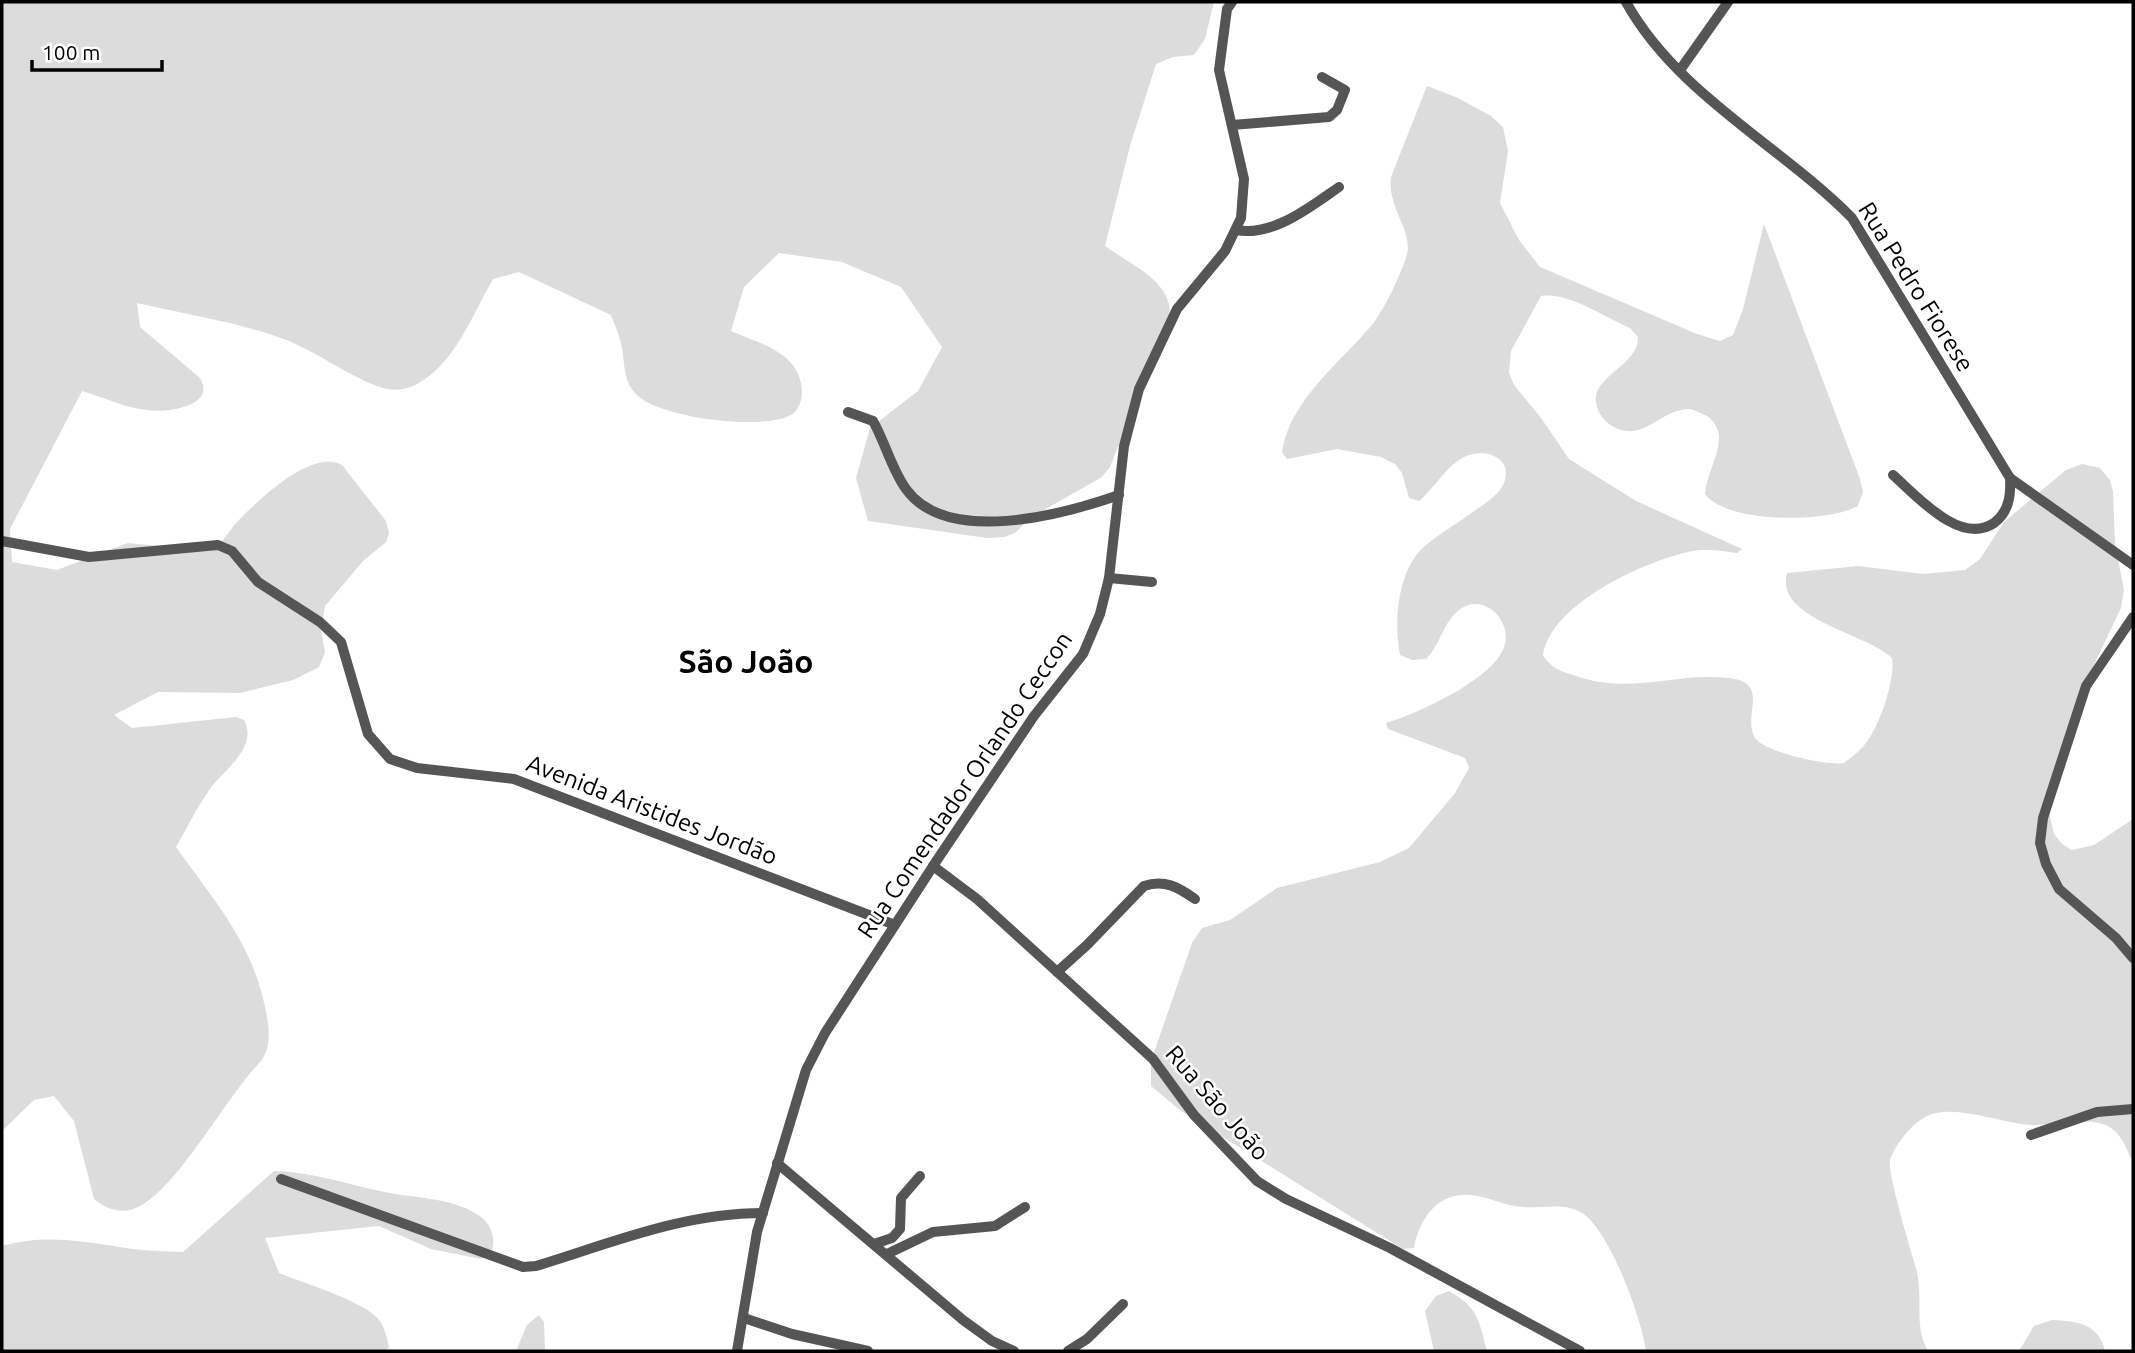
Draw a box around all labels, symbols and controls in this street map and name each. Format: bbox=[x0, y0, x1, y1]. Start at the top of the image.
scale bar bbox=[32, 28, 161, 72]
text: 100 m bbox=[42, 40, 100, 64]
street label: Rua Pedro Fiorese bbox=[1853, 197, 1979, 376]
street label: Rua Comendador Orlando Ceccon bbox=[852, 627, 1077, 943]
district label: São João bbox=[678, 643, 814, 679]
street label: Avenida Aristides Jordão bbox=[523, 749, 781, 870]
street label: Rua São João bbox=[1160, 1040, 1275, 1166]

